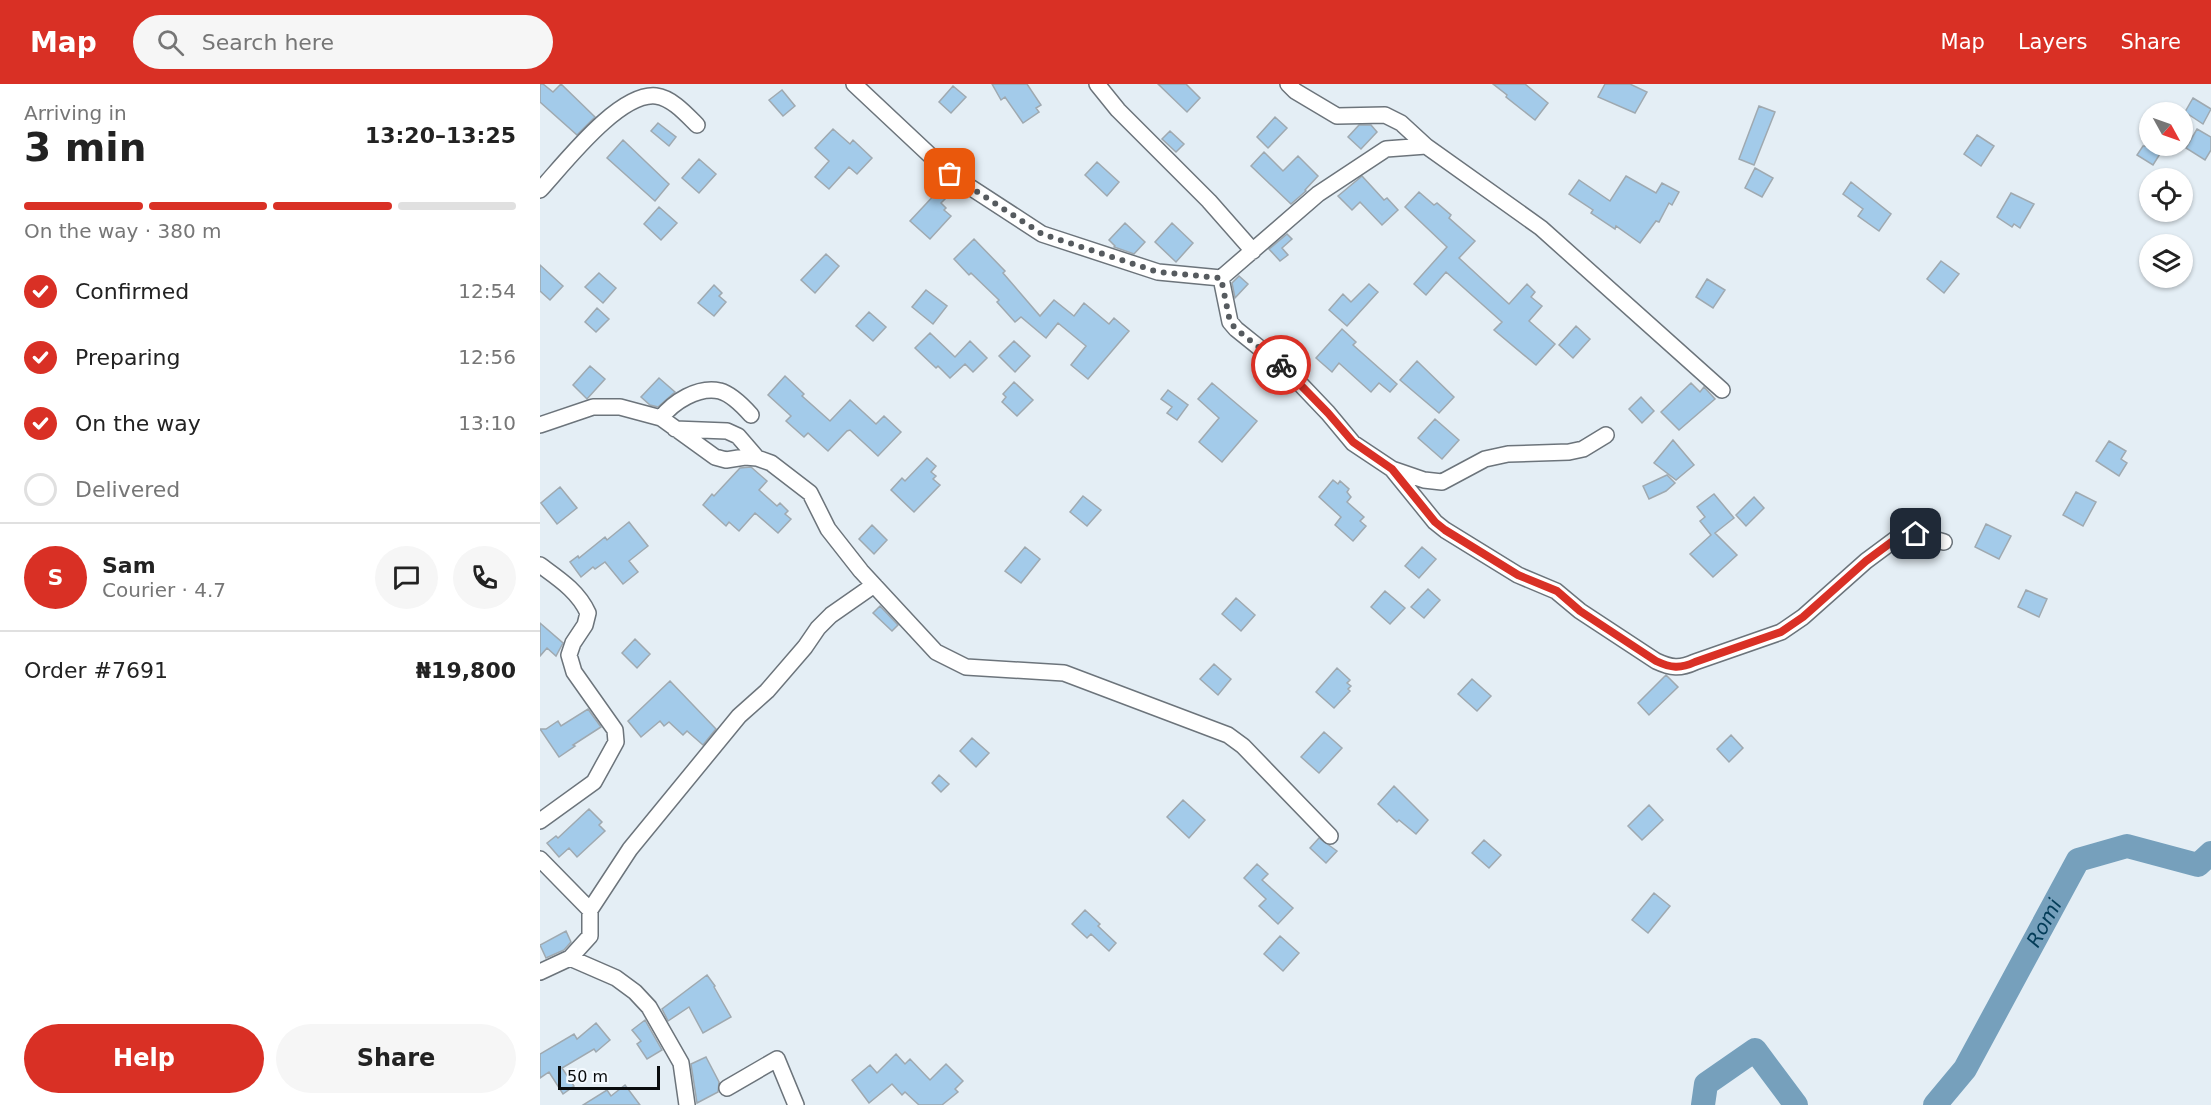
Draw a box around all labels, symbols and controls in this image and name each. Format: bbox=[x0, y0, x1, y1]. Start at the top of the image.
search box bbox=[133, 15, 553, 69]
text: Map bbox=[30, 26, 97, 59]
icon: search bbox=[154, 26, 187, 59]
text: Search here bbox=[202, 30, 334, 55]
text: Map bbox=[1941, 30, 1985, 54]
text: Layers bbox=[2018, 30, 2087, 54]
text: Share bbox=[2120, 30, 2181, 54]
text: Arriving in bbox=[24, 101, 127, 125]
north arrow bbox=[2139, 102, 2193, 156]
map controls bbox=[2139, 102, 2193, 288]
text: 13:20–13:25 bbox=[365, 123, 516, 148]
text: 3 min bbox=[24, 125, 146, 170]
pin bbox=[924, 148, 975, 199]
icon: bag bbox=[933, 157, 966, 190]
button: locate bbox=[2139, 168, 2193, 222]
text: On the way · 380 m bbox=[24, 219, 222, 243]
button: layers bbox=[2139, 234, 2193, 288]
icon: check bbox=[24, 275, 57, 308]
text: Confirmed bbox=[75, 279, 189, 304]
text: 12:54 bbox=[458, 279, 516, 303]
courier bbox=[1251, 335, 1311, 395]
icon: check bbox=[24, 341, 57, 374]
text: Preparing bbox=[75, 345, 181, 370]
text: 12:56 bbox=[458, 345, 516, 369]
icon: bike bbox=[1265, 349, 1298, 382]
icon: check bbox=[24, 407, 57, 440]
text: On the way bbox=[75, 411, 201, 436]
text: 13:10 bbox=[458, 411, 516, 435]
text: Delivered bbox=[75, 477, 180, 502]
pin bbox=[1890, 508, 1941, 559]
icon: home bbox=[1899, 517, 1932, 550]
button: chat bbox=[375, 546, 438, 609]
button: phone bbox=[453, 546, 516, 609]
text: Sam bbox=[102, 553, 156, 578]
text: S bbox=[48, 565, 63, 590]
text: Courier · 4.7 bbox=[102, 578, 226, 602]
text: Order #7691 bbox=[24, 658, 168, 683]
text: ₦19,800 bbox=[416, 658, 516, 683]
water label: Romi bbox=[2021, 894, 2067, 951]
button: Help bbox=[24, 1024, 264, 1093]
button: Share bbox=[276, 1024, 516, 1093]
scale bar bbox=[558, 1063, 660, 1090]
text: 50 m bbox=[567, 1067, 608, 1086]

